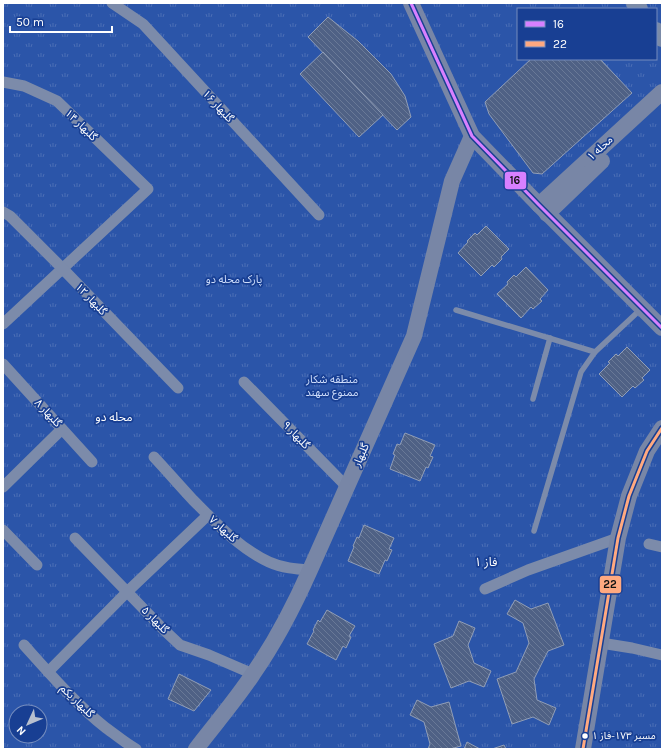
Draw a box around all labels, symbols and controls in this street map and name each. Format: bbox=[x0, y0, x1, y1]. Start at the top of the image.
scale bar bbox=[10, 8, 112, 34]
legend bbox=[517, 8, 657, 60]
text: 50 m bbox=[16, 15, 44, 29]
text: 16 bbox=[553, 17, 564, 31]
text: 22 bbox=[553, 37, 567, 51]
street label: گلبهار ۱۶ bbox=[200, 87, 237, 125]
street label: گلبهار ۱۴ bbox=[62, 107, 100, 144]
street label: محله ۱ bbox=[584, 133, 616, 163]
line badge: 16 bbox=[504, 171, 527, 190]
text: 16 bbox=[510, 174, 521, 187]
park label: پارک محله دو bbox=[206, 273, 262, 287]
street label: گلبهار ۱۲ bbox=[73, 280, 110, 318]
park label: منطقه شکار ممنوع سهند bbox=[305, 373, 359, 400]
street label: گلبهار ۸ bbox=[32, 396, 64, 430]
district label: محله دو bbox=[95, 410, 133, 424]
street label: گلبهار ۹ bbox=[280, 418, 313, 452]
street label: گلبهار bbox=[350, 441, 372, 470]
street label: گلبهار ۷ bbox=[206, 513, 240, 545]
district label: فاز ۱ bbox=[475, 555, 498, 569]
line badge: 22 bbox=[599, 575, 622, 594]
text: 22 bbox=[603, 578, 617, 591]
street label: گلبهار ۵ bbox=[139, 604, 172, 637]
street label: گلبهار یکم bbox=[56, 682, 97, 722]
north arrow bbox=[8, 704, 48, 744]
text: N bbox=[14, 723, 29, 738]
place label: مسیر ۱۷۳-فاز ۱ bbox=[592, 730, 656, 742]
marker: مسیر ۱۷۳-فاز ۱ bbox=[580, 731, 590, 741]

